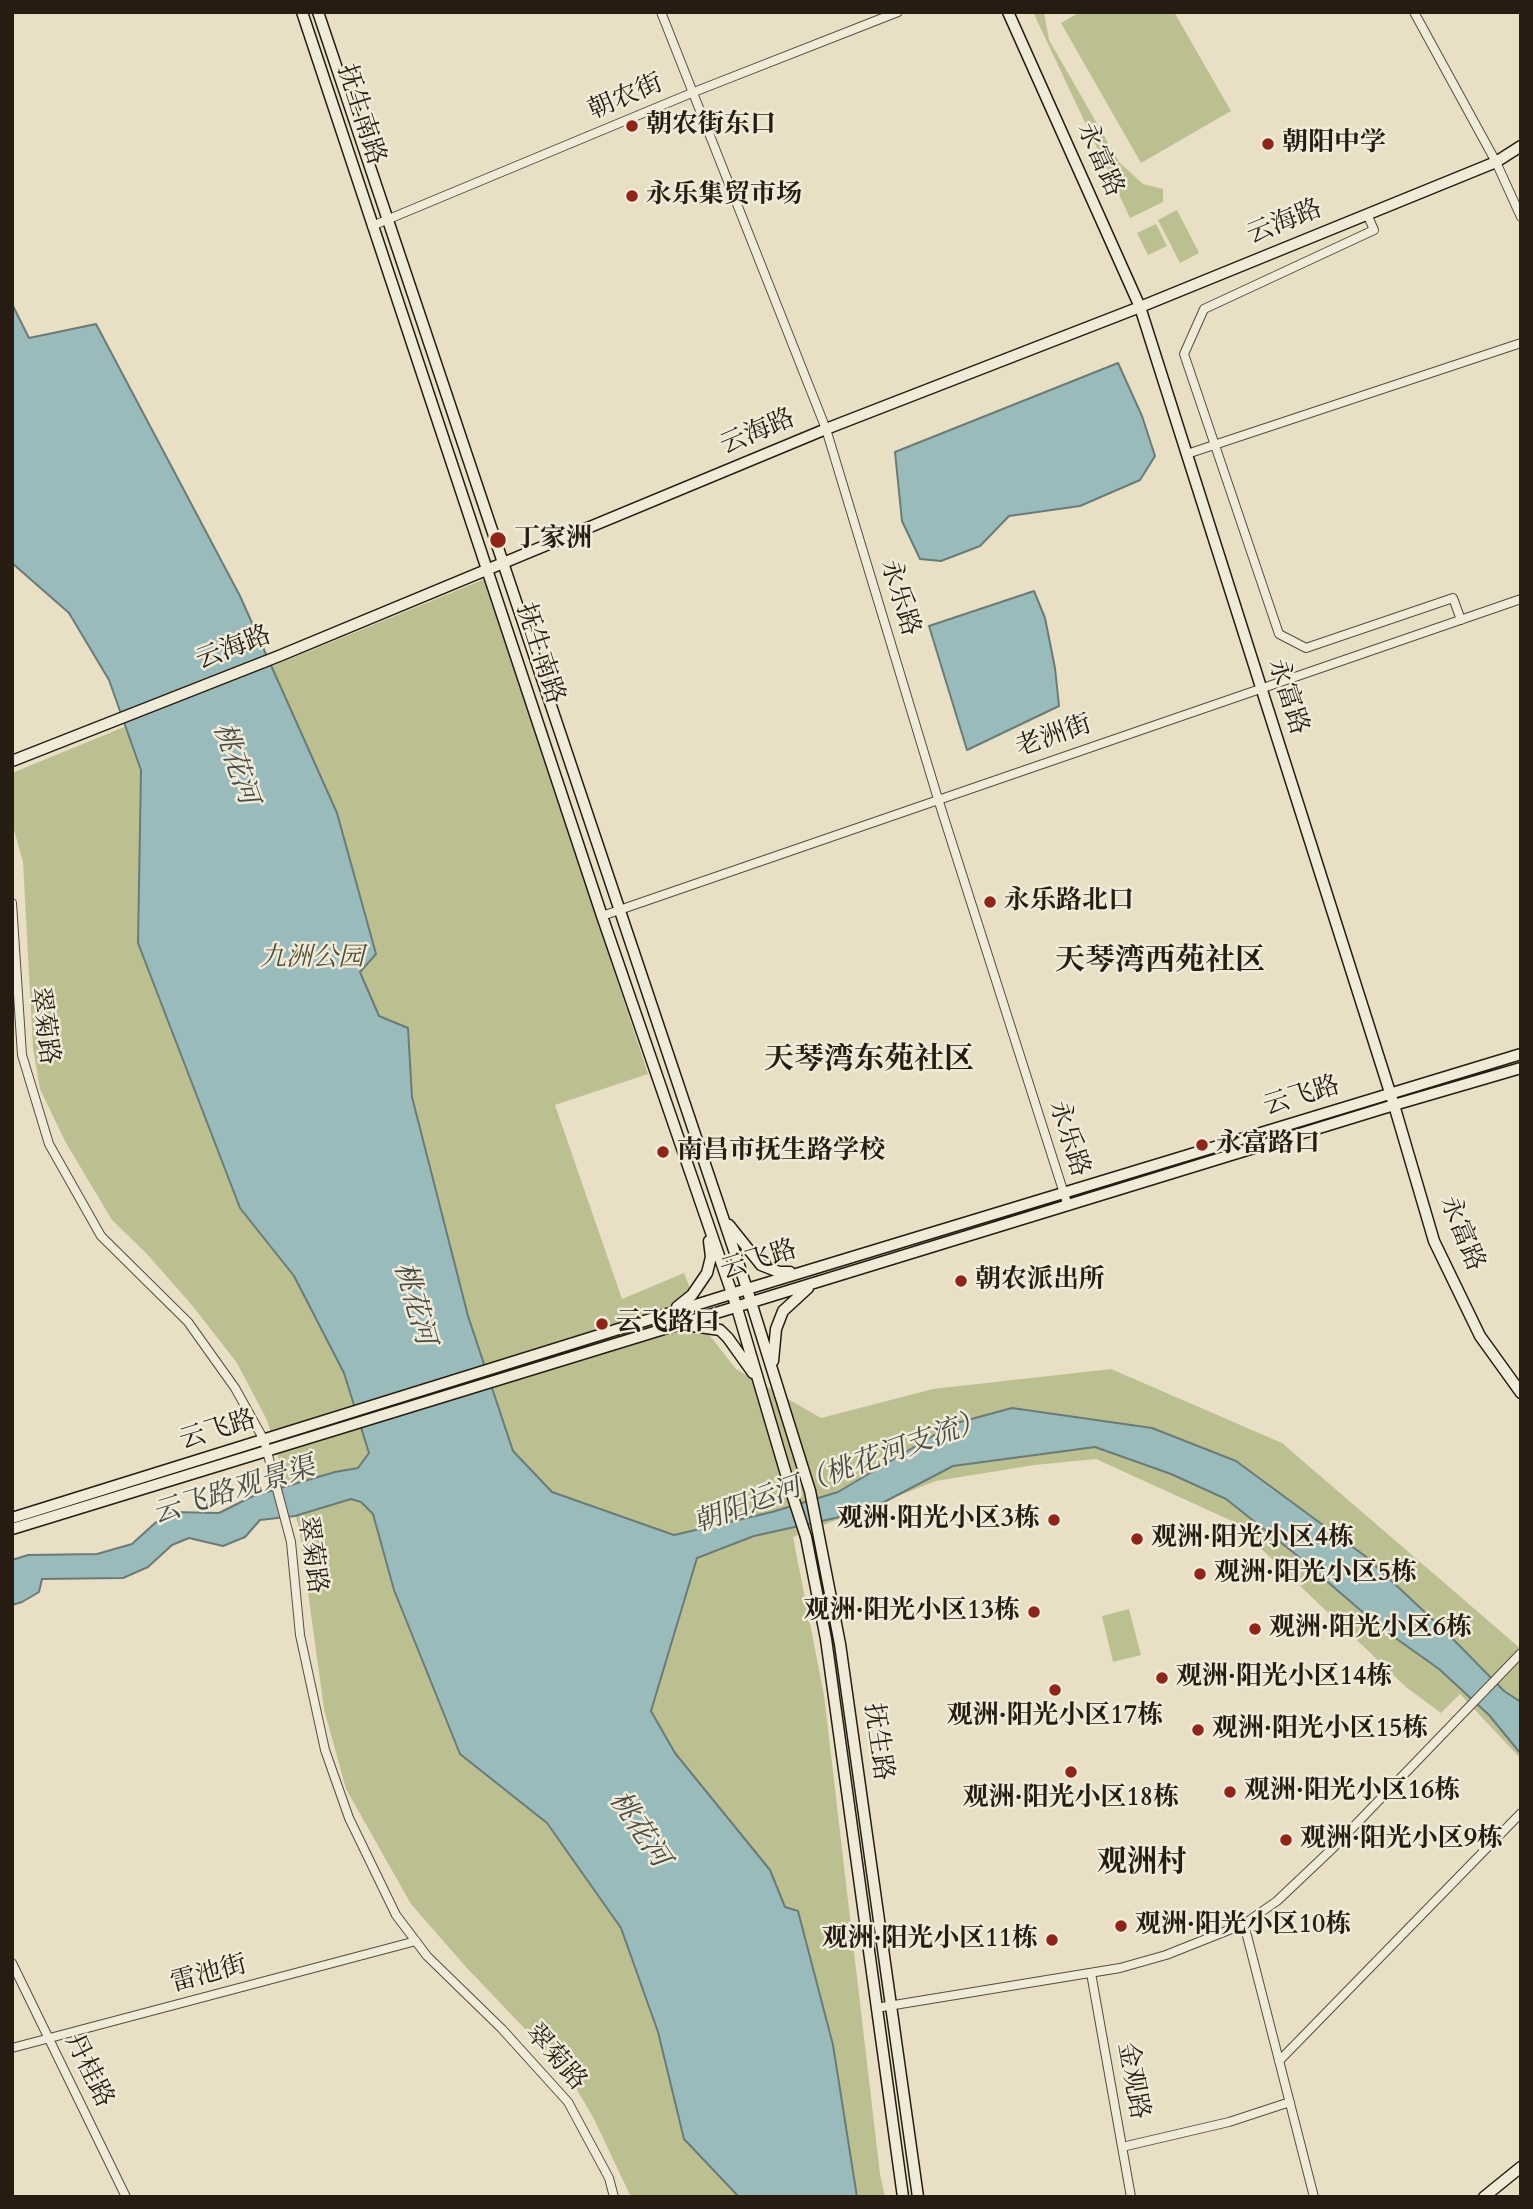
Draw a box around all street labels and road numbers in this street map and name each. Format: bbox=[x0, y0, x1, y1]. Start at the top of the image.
street label: 抚生南路 bbox=[329, 61, 391, 169]
street label: 朝农街 bbox=[584, 68, 668, 128]
street label: 永富路 bbox=[1069, 118, 1129, 202]
street label: 云海路 bbox=[1243, 194, 1327, 252]
street label: 云海路 bbox=[716, 403, 800, 463]
street label: 永乐路 bbox=[873, 556, 925, 640]
street label: 抚生南路 bbox=[508, 600, 570, 708]
street label: 云海路 bbox=[192, 620, 276, 678]
street label: 永富路 bbox=[1260, 655, 1314, 739]
street label: 老洲街 bbox=[1012, 710, 1096, 764]
street label: 翠菊路 bbox=[22, 985, 64, 1067]
street label: 云飞路 bbox=[1260, 1071, 1344, 1123]
street label: 永乐路 bbox=[1041, 1097, 1095, 1181]
street label: 永富路 bbox=[1432, 1192, 1490, 1276]
street label: 云飞路 bbox=[717, 1235, 801, 1287]
street label: 云飞路 bbox=[176, 1405, 260, 1457]
street label: 翠菊路 bbox=[290, 1514, 332, 1596]
street label: 抚生路 bbox=[856, 1701, 898, 1783]
street label: 雷池街 bbox=[167, 1950, 251, 2000]
street label: 翠菊路 bbox=[518, 2018, 592, 2098]
street label: 丹桂路 bbox=[57, 2029, 119, 2113]
street label: 金观路 bbox=[1110, 2040, 1154, 2122]

